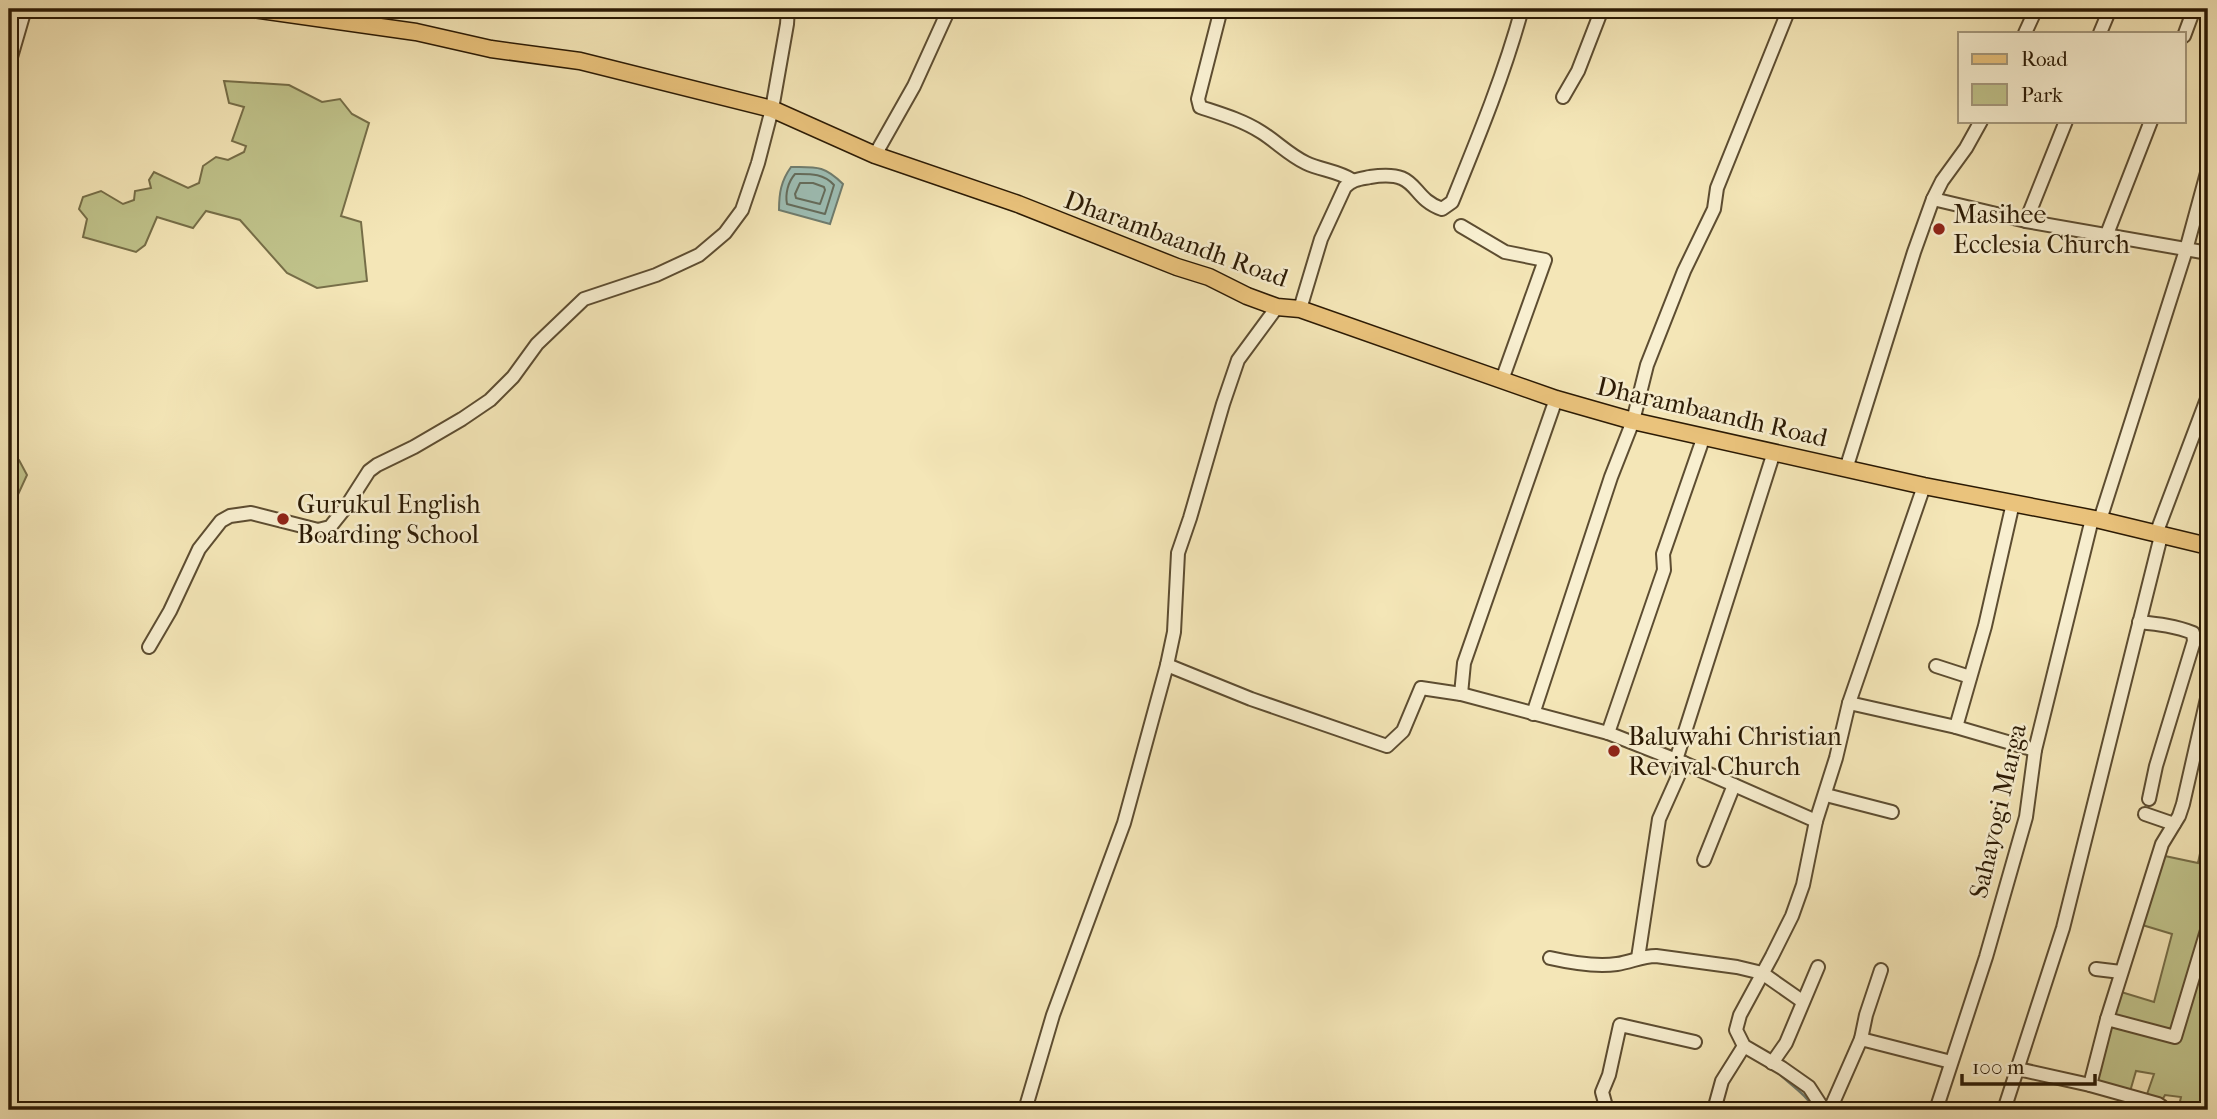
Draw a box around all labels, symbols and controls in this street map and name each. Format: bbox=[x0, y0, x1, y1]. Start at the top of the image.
legend bbox=[1958, 32, 2186, 122]
text: Road bbox=[2021, 47, 2068, 71]
text: Park bbox=[2021, 83, 2063, 107]
street label: Dharambaandh Road bbox=[1060, 184, 1293, 294]
place label: Masihee Ecclesia Church bbox=[1953, 199, 2130, 260]
marker: Masihee Ecclesia Church bbox=[1931, 221, 1947, 237]
street label: Dharambaandh Road bbox=[1594, 370, 1831, 454]
place label: Gurukul English Boarding School bbox=[297, 489, 481, 550]
marker: Gurukul English Boarding School bbox=[275, 511, 291, 527]
street label: Sahayogi Marga bbox=[1963, 720, 2033, 901]
place label: Baluwahi Christian Revival Church bbox=[1628, 721, 1842, 782]
marker: Baluwahi Christian Revival Church bbox=[1606, 743, 1622, 759]
scale bar bbox=[1962, 1042, 2094, 1086]
text: 100 m bbox=[1972, 1055, 2025, 1079]

